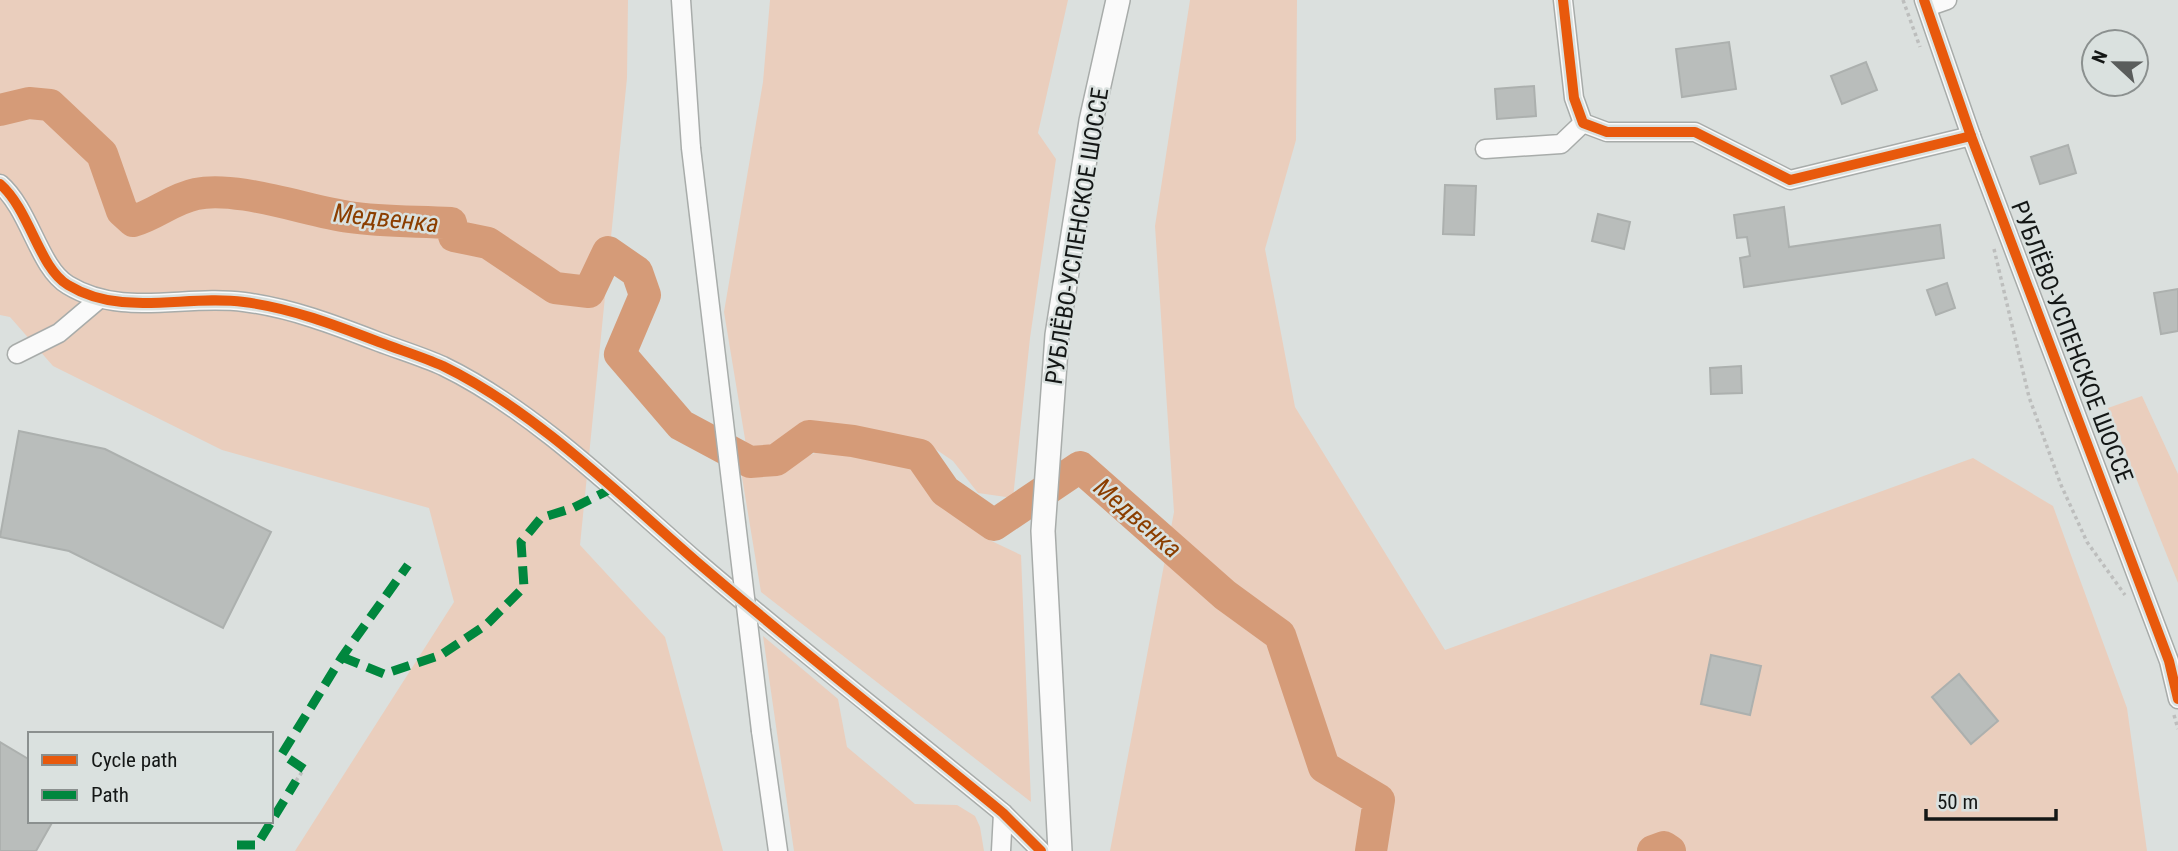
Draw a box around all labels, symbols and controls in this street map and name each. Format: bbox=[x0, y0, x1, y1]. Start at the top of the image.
north arrow bbox=[2080, 28, 2150, 98]
text: N bbox=[2087, 47, 2113, 67]
street label: РУБЛЁВО-УСПЕНСКОЕ ШОССЕ bbox=[1040, 86, 1114, 386]
street label: РУБЛЁВО-УСПЕНСКОЕ ШОССЕ bbox=[2005, 197, 2139, 487]
water label: Медвенка bbox=[332, 198, 440, 238]
water label: Медвенка bbox=[1088, 472, 1188, 564]
legend bbox=[28, 732, 273, 823]
text: Cycle path bbox=[91, 748, 177, 772]
scale bar bbox=[1926, 778, 2056, 822]
text: Path bbox=[91, 783, 129, 807]
text: 50 m bbox=[1937, 790, 1978, 814]

